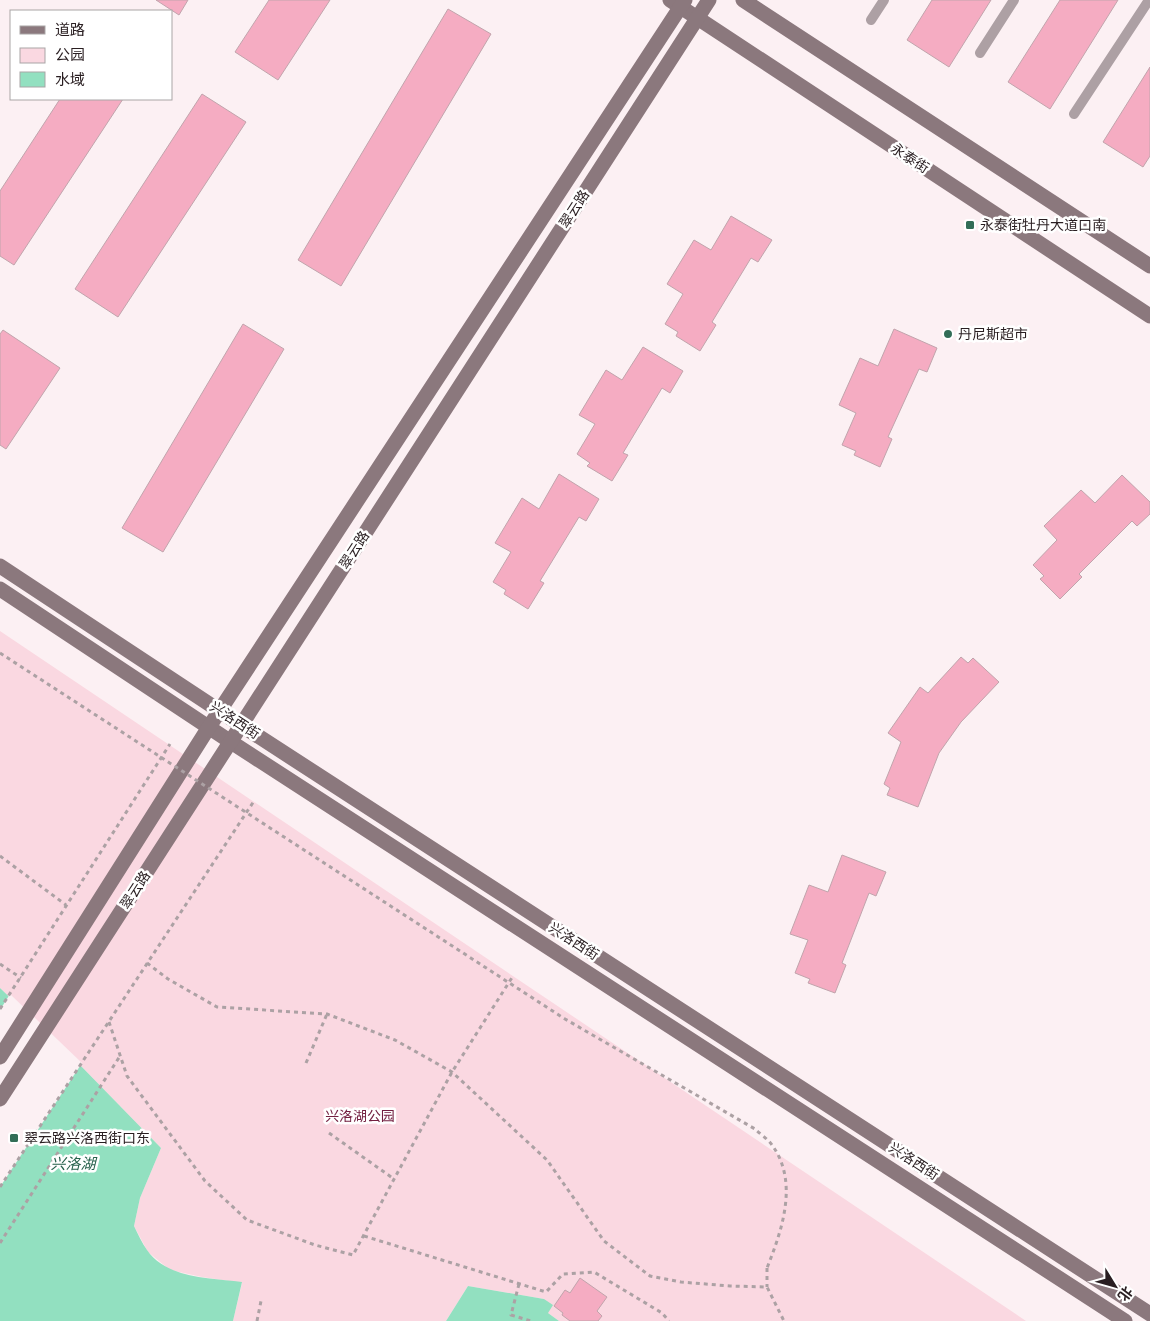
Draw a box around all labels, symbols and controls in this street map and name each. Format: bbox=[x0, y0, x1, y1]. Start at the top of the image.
legend bbox=[10, 10, 172, 100]
text: 道路 bbox=[55, 21, 85, 39]
text: 公园 bbox=[55, 46, 85, 64]
text: 水域 bbox=[55, 71, 85, 89]
street label: 永泰街 bbox=[887, 140, 932, 177]
street label: 翠云路 bbox=[556, 187, 593, 232]
place label: 永泰街牡丹大道口南 bbox=[980, 217, 1106, 234]
marker: 永泰街牡丹大道口南 bbox=[964, 219, 976, 231]
place label: 丹尼斯超市 bbox=[958, 326, 1028, 343]
marker: 丹尼斯超市 bbox=[942, 328, 954, 340]
street label: 翠云路 bbox=[336, 528, 373, 573]
street label: 兴洛西街 bbox=[207, 698, 263, 743]
street label: 翠云路 bbox=[117, 868, 154, 913]
street label: 兴洛西街 bbox=[546, 919, 602, 964]
park label: 兴洛湖公园 bbox=[325, 1108, 395, 1125]
place label: 翠云路兴洛西街口东 bbox=[24, 1130, 150, 1147]
marker: 翠云路兴洛西街口东 bbox=[8, 1132, 20, 1144]
street label: 兴洛西街 bbox=[886, 1139, 942, 1184]
water label: 兴洛湖 bbox=[50, 1155, 97, 1173]
north arrow bbox=[1090, 1261, 1140, 1311]
text: 北 bbox=[1114, 1283, 1136, 1304]

